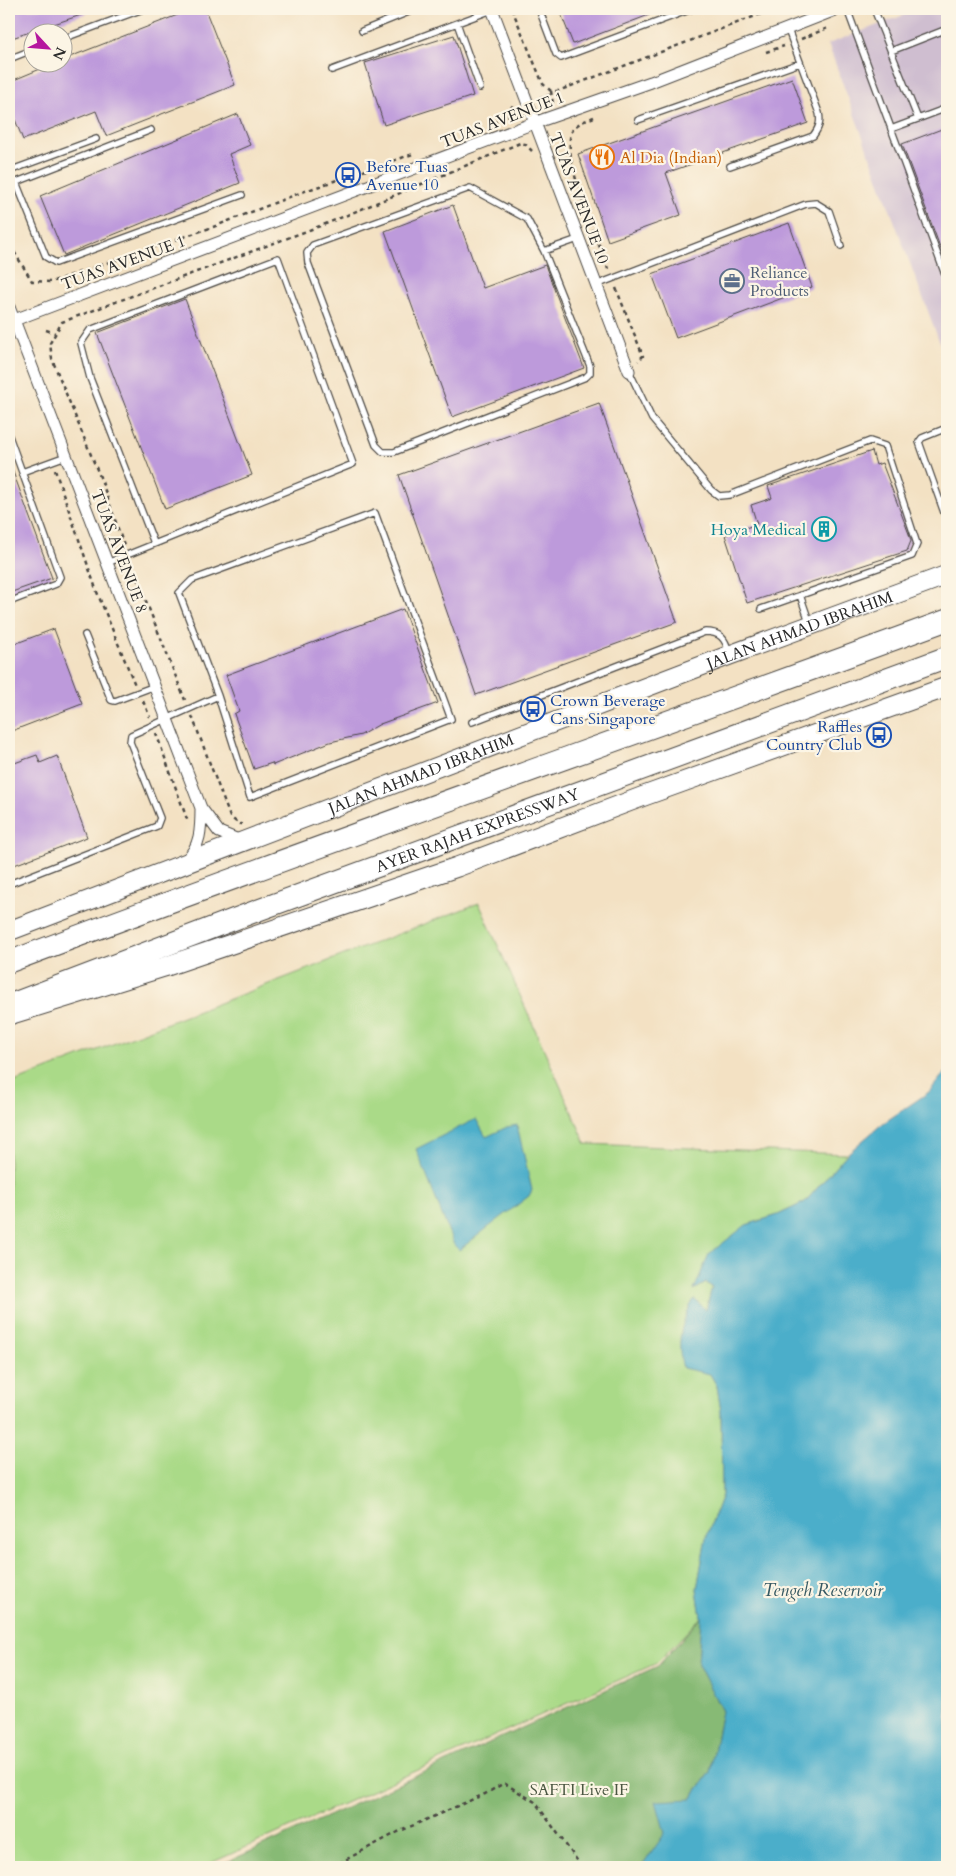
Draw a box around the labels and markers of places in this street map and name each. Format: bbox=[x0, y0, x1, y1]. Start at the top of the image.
restaurant icon: Al Dia (Indian) bbox=[589, 144, 615, 170]
place label: Al Dia (Indian) bbox=[620, 147, 722, 169]
place label: Before Tuas Avenue 10 bbox=[366, 156, 448, 196]
bus stop icon: Before Tuas Avenue 10 bbox=[335, 162, 361, 188]
place label: Reliance Products bbox=[750, 262, 809, 302]
office icon: Reliance Products bbox=[719, 268, 745, 294]
building icon: Hoya Medical bbox=[811, 516, 837, 542]
place label: Hoya Medical bbox=[711, 519, 806, 541]
place label: Crown Beverage Cans Singapore bbox=[550, 690, 665, 730]
bus stop icon: Crown Beverage Cans Singapore bbox=[520, 696, 546, 722]
place label: Raffles Country Club bbox=[766, 716, 862, 756]
bus stop icon: Raffles Country Club bbox=[866, 722, 892, 748]

